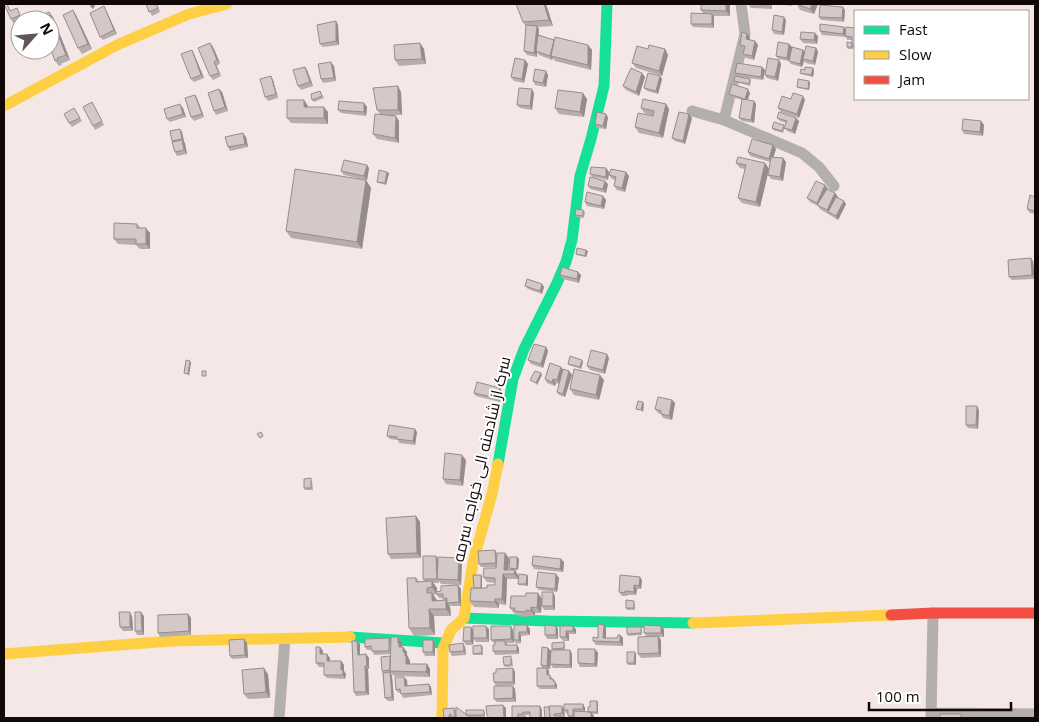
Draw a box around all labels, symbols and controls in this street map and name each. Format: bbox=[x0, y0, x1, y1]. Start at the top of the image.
north arrow bbox=[10, 10, 60, 60]
legend bbox=[854, 10, 1029, 100]
text: N bbox=[36, 19, 58, 38]
text: Fast bbox=[899, 19, 928, 39]
text: Slow bbox=[899, 44, 932, 64]
text: Jam bbox=[897, 69, 925, 89]
street label: سرک از شادمنه الی خواجه سرمه bbox=[447, 354, 515, 564]
scale bar bbox=[869, 680, 1012, 712]
text: 100 m bbox=[876, 686, 920, 706]

